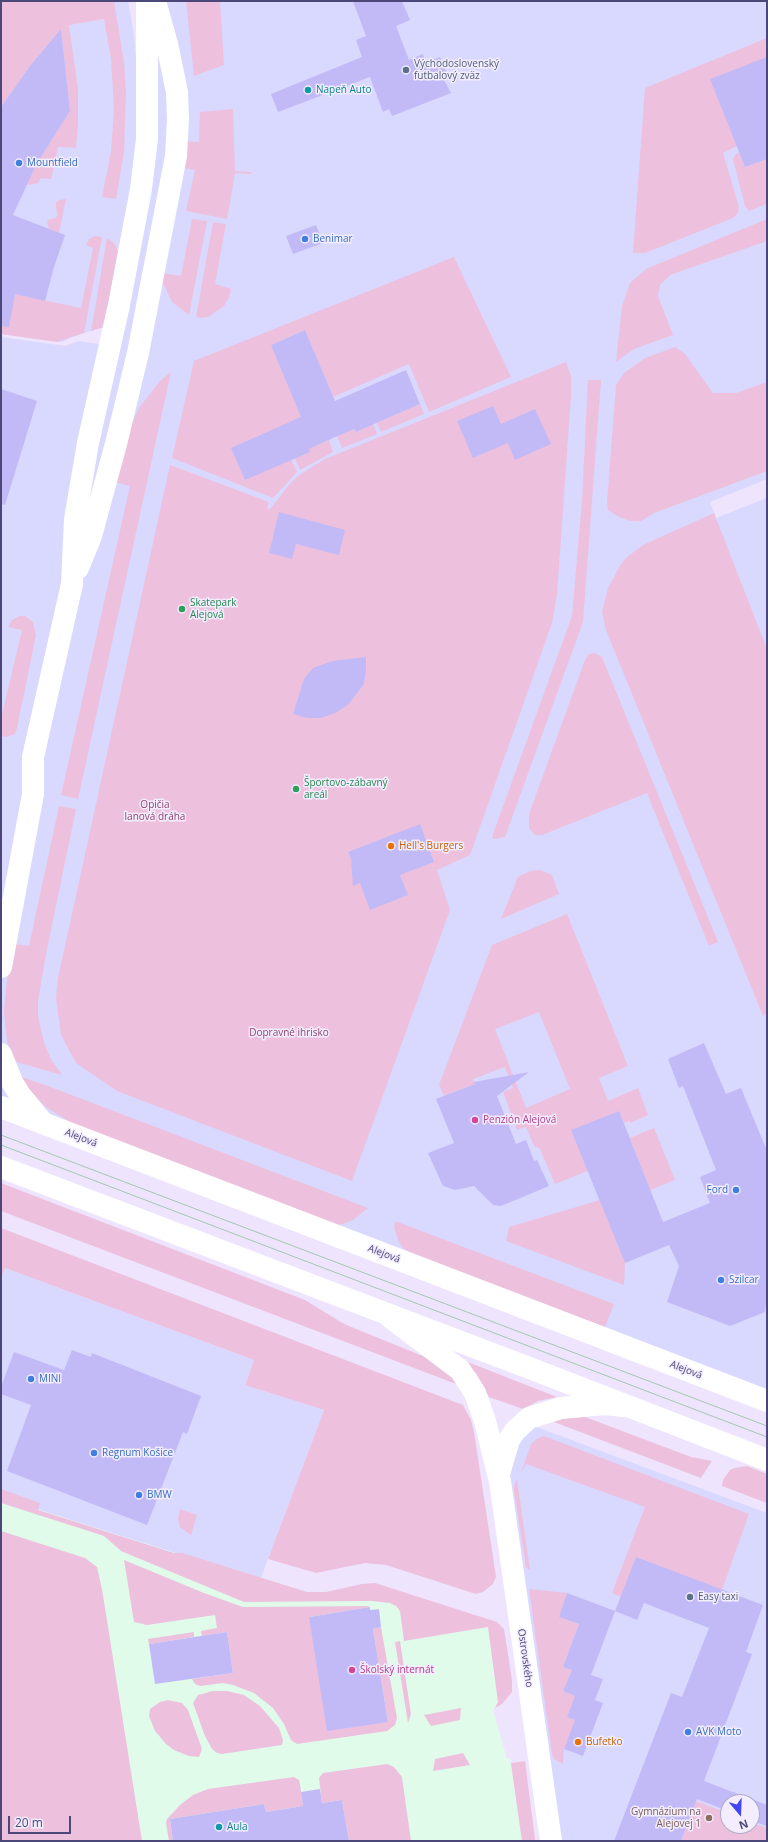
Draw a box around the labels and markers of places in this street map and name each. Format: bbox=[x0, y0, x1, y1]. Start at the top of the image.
place label: Východoslovenský futbalový zväz bbox=[414, 58, 499, 82]
marker: Východoslovenský futbalový zväz bbox=[401, 65, 411, 75]
place label: Napeň Auto bbox=[316, 84, 372, 96]
marker: Napeň Auto bbox=[303, 85, 313, 95]
place label: Mountfield bbox=[27, 157, 78, 169]
marker: Mountfield bbox=[14, 158, 24, 168]
place label: Benimar bbox=[313, 233, 353, 245]
marker: Benimar bbox=[300, 234, 310, 244]
place label: Skatepark Alejová bbox=[190, 597, 236, 620]
marker: Skatepark Alejová bbox=[177, 604, 187, 614]
place label: Športovo-zábavný areál bbox=[304, 777, 388, 800]
marker: Športovo-zábavný areál bbox=[291, 784, 301, 794]
place label: Hell's Burgers bbox=[399, 840, 463, 852]
marker: Hell's Burgers bbox=[386, 841, 396, 851]
place label: Penzión Alejová bbox=[483, 1114, 556, 1126]
marker: Penzión Alejová bbox=[470, 1115, 480, 1125]
place label: Ford bbox=[707, 1184, 728, 1196]
marker: Ford bbox=[731, 1185, 741, 1195]
place label: Szilcar bbox=[729, 1274, 759, 1286]
marker: Szilcar bbox=[716, 1275, 726, 1285]
place label: MINI bbox=[39, 1373, 61, 1385]
marker: MINI bbox=[26, 1374, 36, 1384]
place label: Regnum Košice bbox=[102, 1447, 173, 1459]
marker: Regnum Košice bbox=[89, 1448, 99, 1458]
place label: BMW bbox=[147, 1489, 172, 1501]
marker: BMW bbox=[134, 1490, 144, 1500]
place label: Easy taxi bbox=[698, 1591, 738, 1603]
marker: Easy taxi bbox=[685, 1592, 695, 1602]
place label: Školský internát bbox=[360, 1664, 434, 1676]
marker: Školský internát bbox=[347, 1665, 357, 1675]
place label: AVK Moto bbox=[696, 1726, 742, 1738]
marker: AVK Moto bbox=[683, 1727, 693, 1737]
place label: Bufetko bbox=[586, 1736, 622, 1748]
marker: Bufetko bbox=[573, 1737, 583, 1747]
place label: Gymnázium na Alejovej 1 bbox=[631, 1806, 701, 1830]
marker: Gymnázium na Alejovej 1 bbox=[704, 1813, 714, 1823]
place label: Aula bbox=[227, 1821, 248, 1833]
marker: Aula bbox=[214, 1822, 224, 1832]

